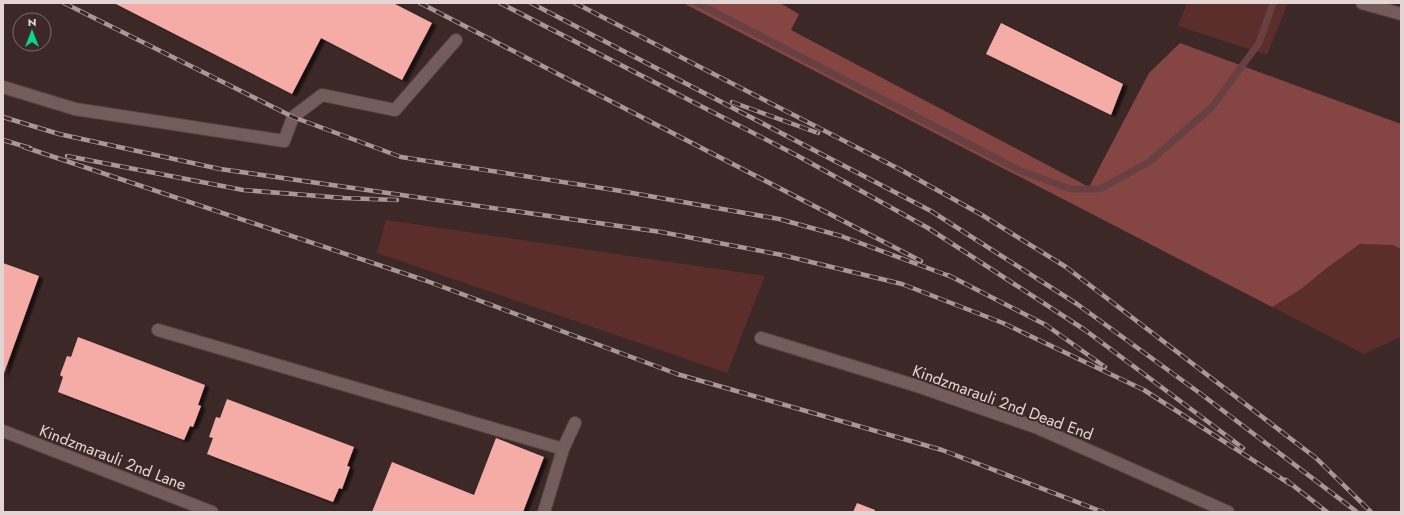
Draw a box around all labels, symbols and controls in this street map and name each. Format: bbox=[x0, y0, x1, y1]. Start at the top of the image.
north arrow bbox=[12, 12, 52, 52]
text: N bbox=[28, 14, 36, 30]
street label: Kindzmarauli 2nd Dead End bbox=[909, 359, 1096, 446]
street label: Kindzmarauli 2nd Lane bbox=[36, 419, 190, 496]

